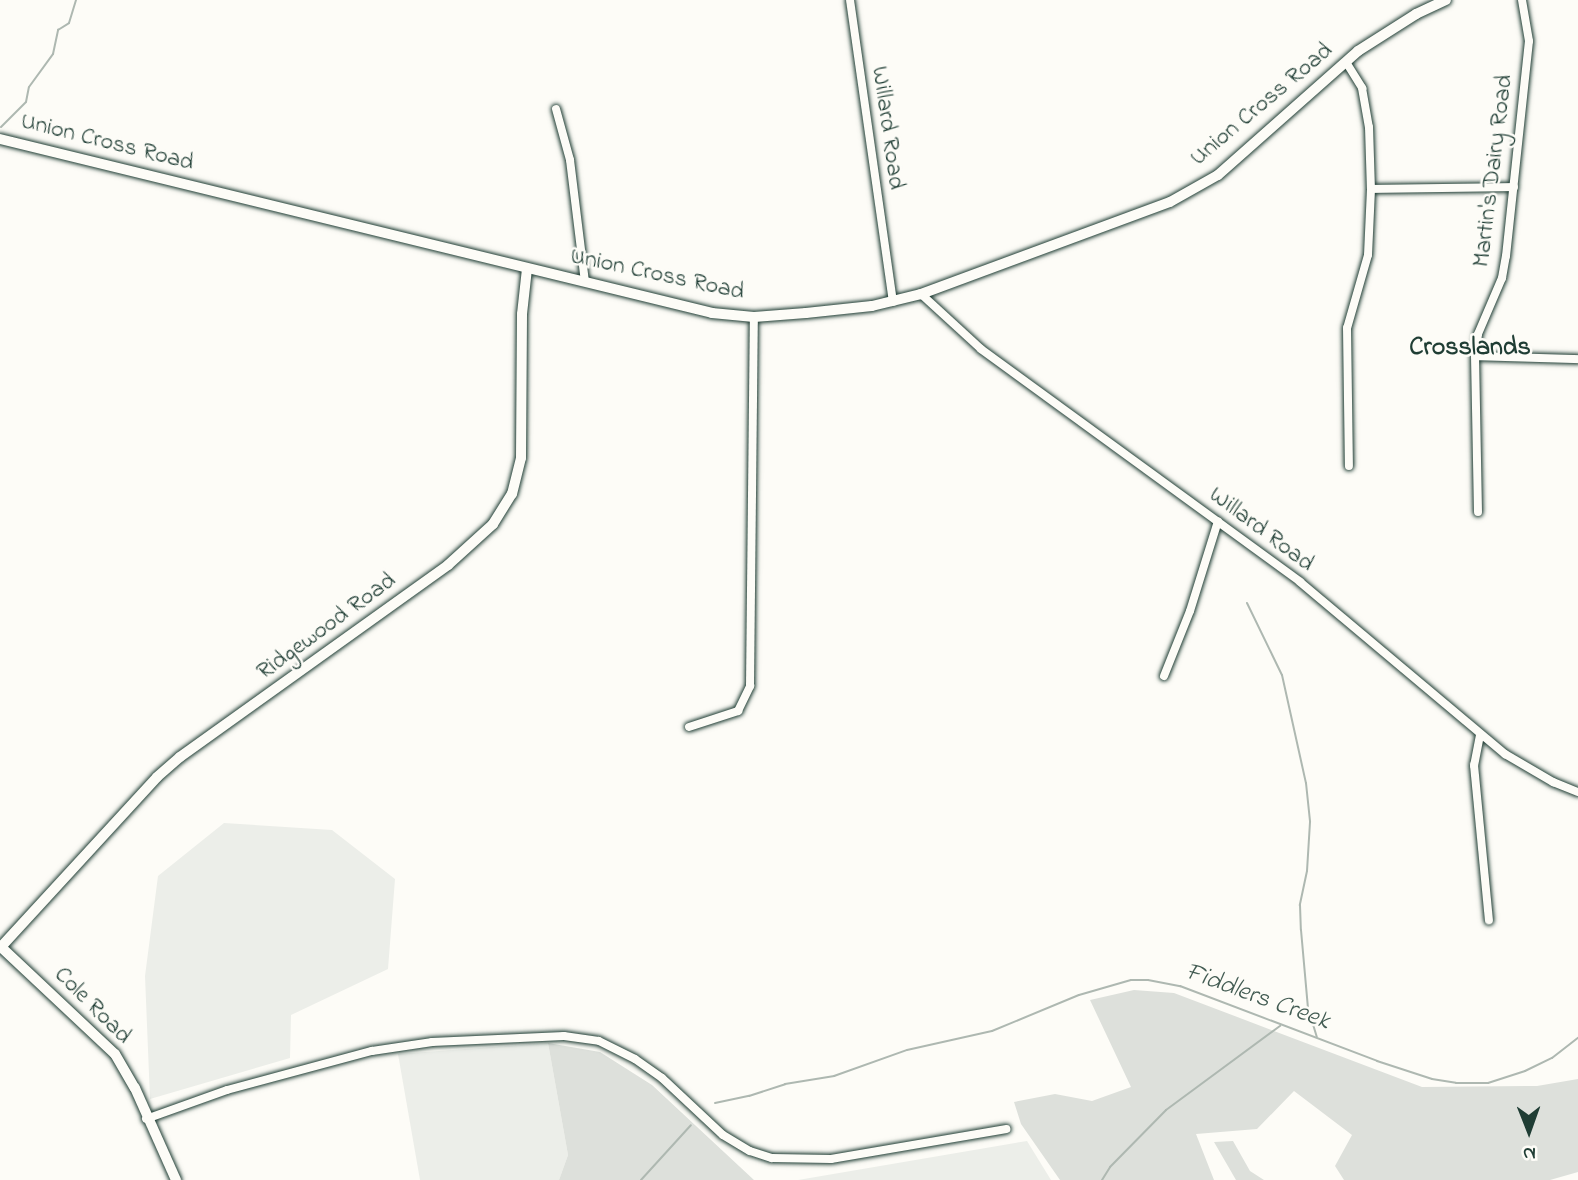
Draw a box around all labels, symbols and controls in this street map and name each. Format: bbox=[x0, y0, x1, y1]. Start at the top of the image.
street label: Union Cross Road bbox=[1185, 37, 1339, 173]
street label: Willard Road bbox=[864, 64, 910, 192]
street label: Martin's Dairy Road bbox=[1468, 73, 1520, 269]
street label: Union Cross Road bbox=[17, 108, 197, 178]
street label: Union Cross Road bbox=[567, 242, 747, 308]
district label: Crosslands bbox=[1409, 333, 1531, 365]
street label: Willard Road bbox=[1203, 481, 1319, 579]
street label: Ridgewood Road bbox=[252, 567, 402, 687]
water label: Fiddlers Creek bbox=[1180, 957, 1334, 1039]
street label: Cole Road bbox=[47, 961, 137, 1051]
north arrow bbox=[1494, 1096, 1564, 1166]
text: N bbox=[1523, 1139, 1536, 1166]

